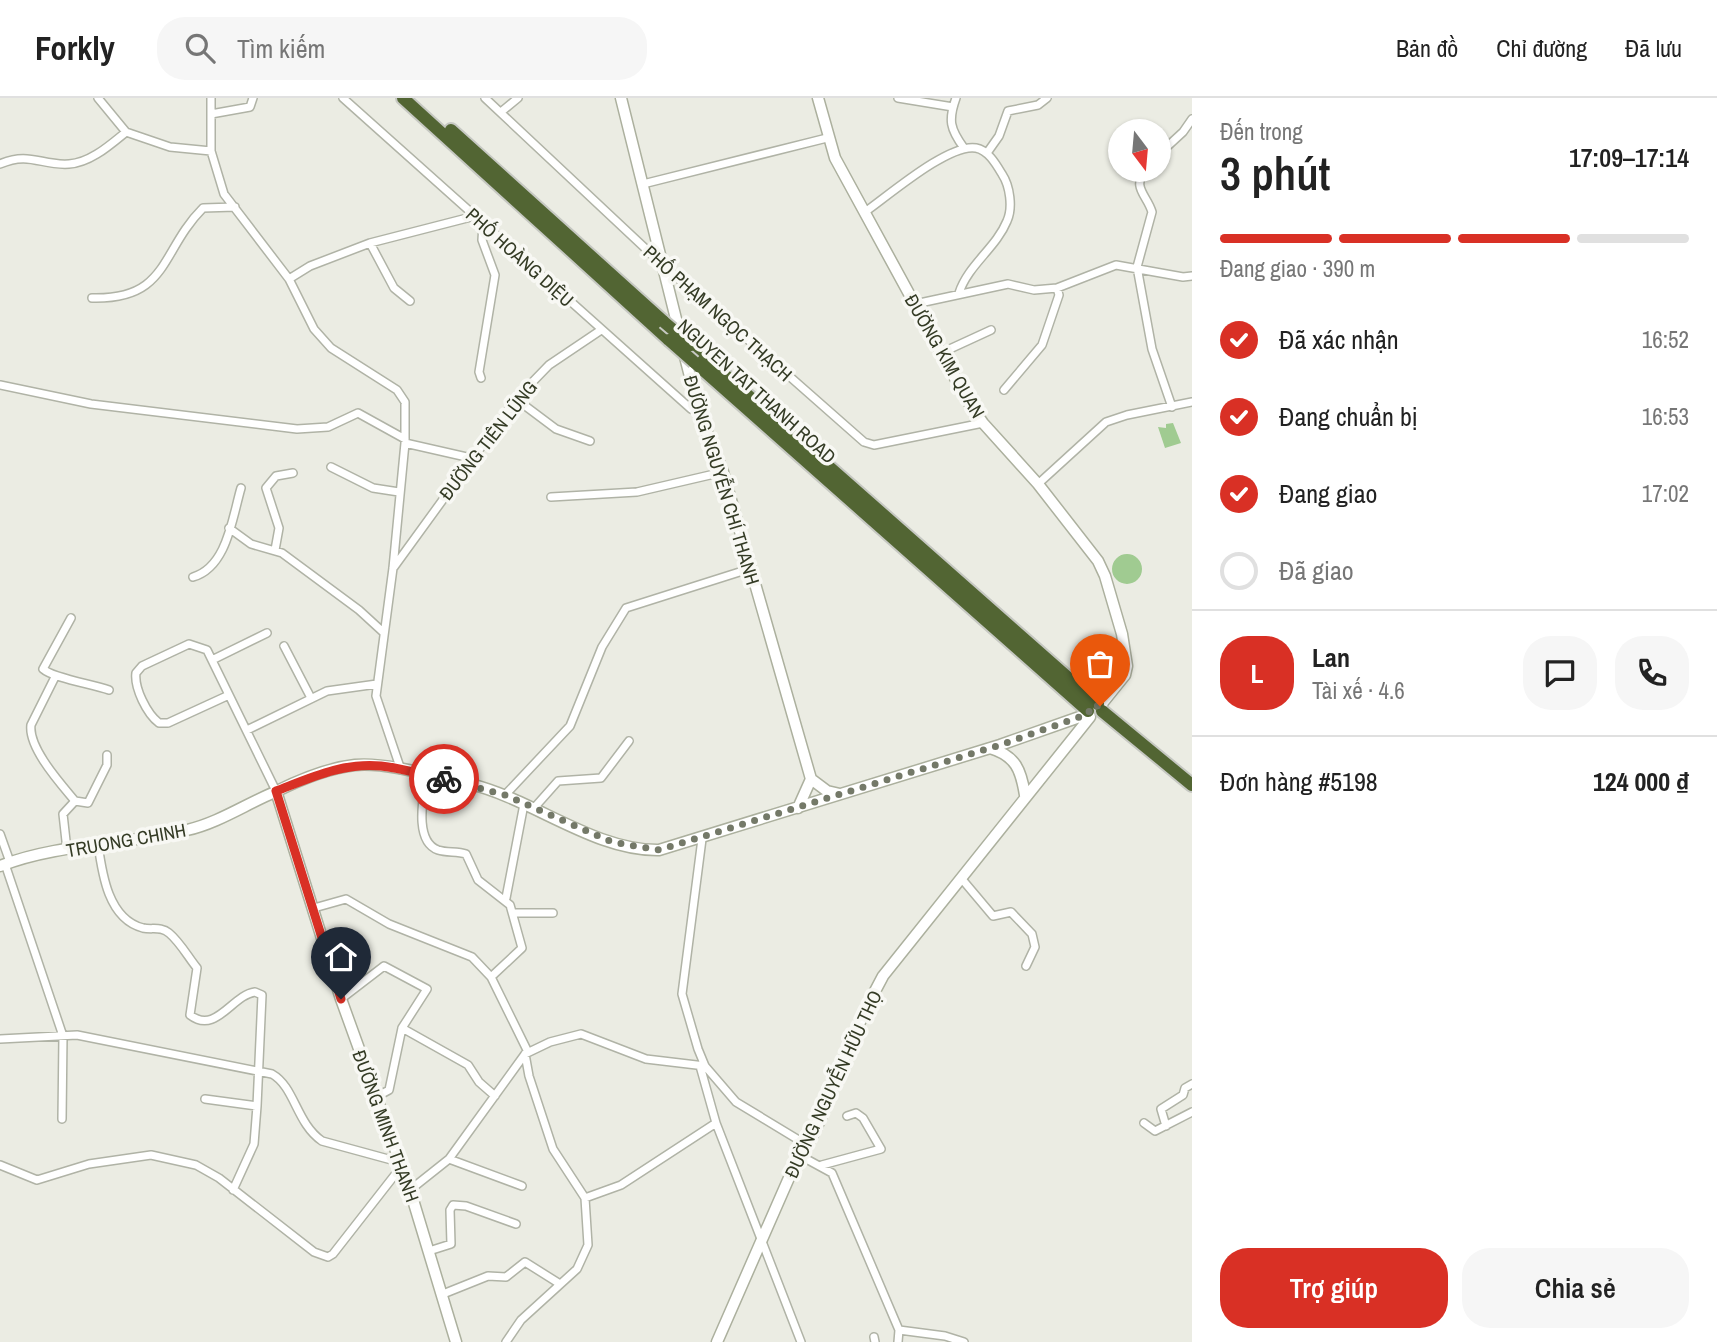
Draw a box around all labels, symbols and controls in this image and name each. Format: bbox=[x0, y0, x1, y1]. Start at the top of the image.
search box bbox=[157, 17, 647, 80]
text: Forkly bbox=[35, 26, 115, 70]
icon: search bbox=[181, 29, 219, 67]
text: Tìm kiếm bbox=[237, 31, 325, 66]
text: Bản đồ bbox=[1396, 32, 1458, 64]
text: Chỉ đường bbox=[1496, 32, 1587, 64]
text: Đã lưu bbox=[1625, 32, 1682, 64]
text: Đến trong bbox=[1220, 116, 1303, 147]
north arrow bbox=[1108, 119, 1171, 182]
map controls bbox=[1108, 119, 1171, 182]
text: 17:09–17:14 bbox=[1569, 140, 1689, 175]
text: 3 phút bbox=[1220, 142, 1330, 204]
street label: PHỐ HOÀNG DIỆU bbox=[460, 202, 580, 312]
street label: PHỐ PHẠM NGỌC THẠCH bbox=[638, 239, 798, 387]
text: Đang giao · 390 m bbox=[1220, 253, 1375, 284]
street label: ĐƯỜNG KIM QUAN bbox=[899, 289, 991, 423]
street label: NGUYEN TAT THANH ROAD bbox=[672, 313, 842, 469]
icon: check bbox=[1220, 321, 1258, 359]
text: Đã xác nhận bbox=[1279, 322, 1399, 357]
text: 16:52 bbox=[1642, 324, 1689, 355]
street label: ĐƯỜNG NGUYỄN CHÍ THANH bbox=[678, 372, 766, 588]
street label: ĐƯỜNG TIÊN LŨNG bbox=[433, 375, 543, 505]
icon: check bbox=[1220, 398, 1258, 436]
text: Đang chuẩn bị bbox=[1279, 399, 1418, 434]
text: 16:53 bbox=[1642, 401, 1689, 432]
icon: check bbox=[1220, 475, 1258, 513]
text: Đang giao bbox=[1279, 476, 1377, 511]
text: 17:02 bbox=[1642, 478, 1689, 509]
text: Đã giao bbox=[1279, 553, 1354, 588]
pin bbox=[1070, 634, 1130, 706]
button: chat bbox=[1523, 636, 1597, 710]
button: phone bbox=[1615, 636, 1689, 710]
text: Lan bbox=[1312, 640, 1350, 675]
icon: bag bbox=[1081, 645, 1119, 683]
text: L bbox=[1250, 656, 1264, 691]
text: Tài xế · 4.6 bbox=[1312, 675, 1405, 706]
courier bbox=[409, 744, 479, 814]
icon: bike bbox=[425, 760, 463, 798]
text: Đơn hàng #5198 bbox=[1220, 764, 1378, 799]
text: 124 000 ₫ bbox=[1593, 764, 1689, 799]
street label: TRUONG CHINH bbox=[64, 817, 188, 863]
pin bbox=[311, 927, 371, 999]
icon: home bbox=[322, 938, 360, 976]
street label: ĐƯỜNG NGUYỄN HỮU THỌ bbox=[778, 986, 888, 1182]
street label: ĐƯỜNG MINH THANH bbox=[346, 1046, 426, 1206]
button: Trợ giúp bbox=[1220, 1248, 1448, 1328]
button: Chia sẻ bbox=[1462, 1248, 1689, 1328]

